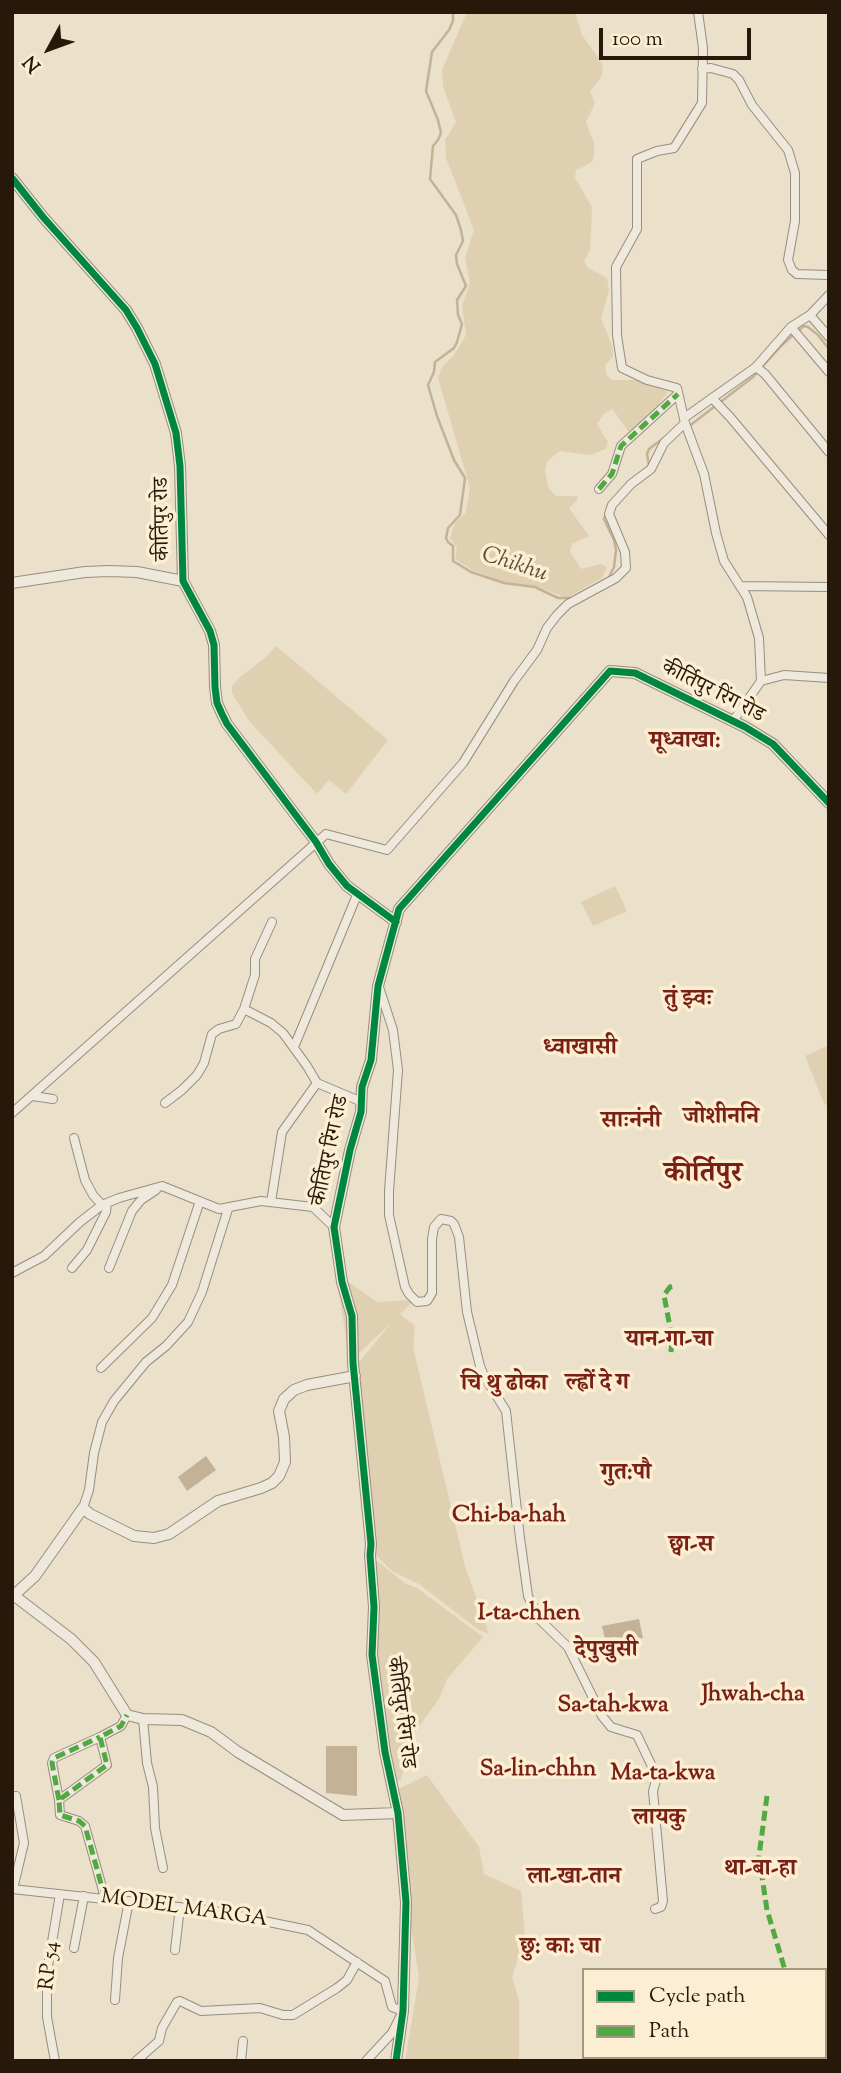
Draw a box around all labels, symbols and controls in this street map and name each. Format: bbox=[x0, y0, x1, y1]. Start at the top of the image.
north arrow bbox=[14, 14, 84, 84]
scale bar bbox=[603, 14, 755, 58]
text: 100 m bbox=[612, 25, 663, 55]
text: N bbox=[18, 49, 48, 78]
street label: कीर्तिपुर रोड bbox=[151, 477, 177, 561]
water label: Chikhu bbox=[478, 542, 550, 590]
street label: कीर्तिपुर रिंग रोड bbox=[656, 656, 768, 730]
district label: मूध्वाखा: bbox=[649, 729, 721, 757]
district label: तुं झ्वः bbox=[664, 987, 712, 1015]
district label: ध्वाखासी bbox=[543, 1036, 617, 1064]
street label: कीर्तिपुर रिंग रोड bbox=[308, 1094, 356, 1208]
district label: जोशीननि bbox=[683, 1105, 759, 1133]
district label: साःनंनी bbox=[601, 1109, 661, 1137]
district label: कीर्तिपुर bbox=[664, 1159, 742, 1193]
district label: यान-गा-चा bbox=[625, 1328, 713, 1356]
district label: ल्ह्वों दे ग bbox=[565, 1371, 629, 1399]
district label: चि थु ढोका bbox=[461, 1372, 547, 1400]
district label: गुत:पौ bbox=[601, 1461, 651, 1489]
district label: Chi-ba-hah bbox=[452, 1503, 566, 1531]
district label: छ्वा-स bbox=[669, 1533, 713, 1561]
district label: I-ta-chhen bbox=[478, 1601, 580, 1629]
district label: देपुखुसी bbox=[574, 1638, 638, 1666]
street label: कीर्तिपुर रिंग रोड bbox=[379, 1656, 419, 1770]
district label: Jhwah-cha bbox=[701, 1682, 805, 1710]
district label: Sa-tah-kwa bbox=[557, 1693, 669, 1721]
district label: Sa-lin-chhn bbox=[480, 1757, 596, 1785]
district label: Ma-ta-kwa bbox=[611, 1761, 715, 1789]
district label: लायकु bbox=[632, 1806, 686, 1834]
district label: था-बा-हा bbox=[724, 1857, 796, 1885]
district label: ला-खा-तान bbox=[527, 1865, 621, 1893]
street label: MODEL MARGA bbox=[99, 1886, 269, 1934]
district label: छु: का: चा bbox=[520, 1935, 600, 1963]
street label: RP 54 bbox=[36, 1940, 66, 1992]
legend bbox=[582, 1968, 827, 2059]
text: Cycle path bbox=[649, 1982, 746, 2012]
text: Path bbox=[649, 2017, 690, 2047]

